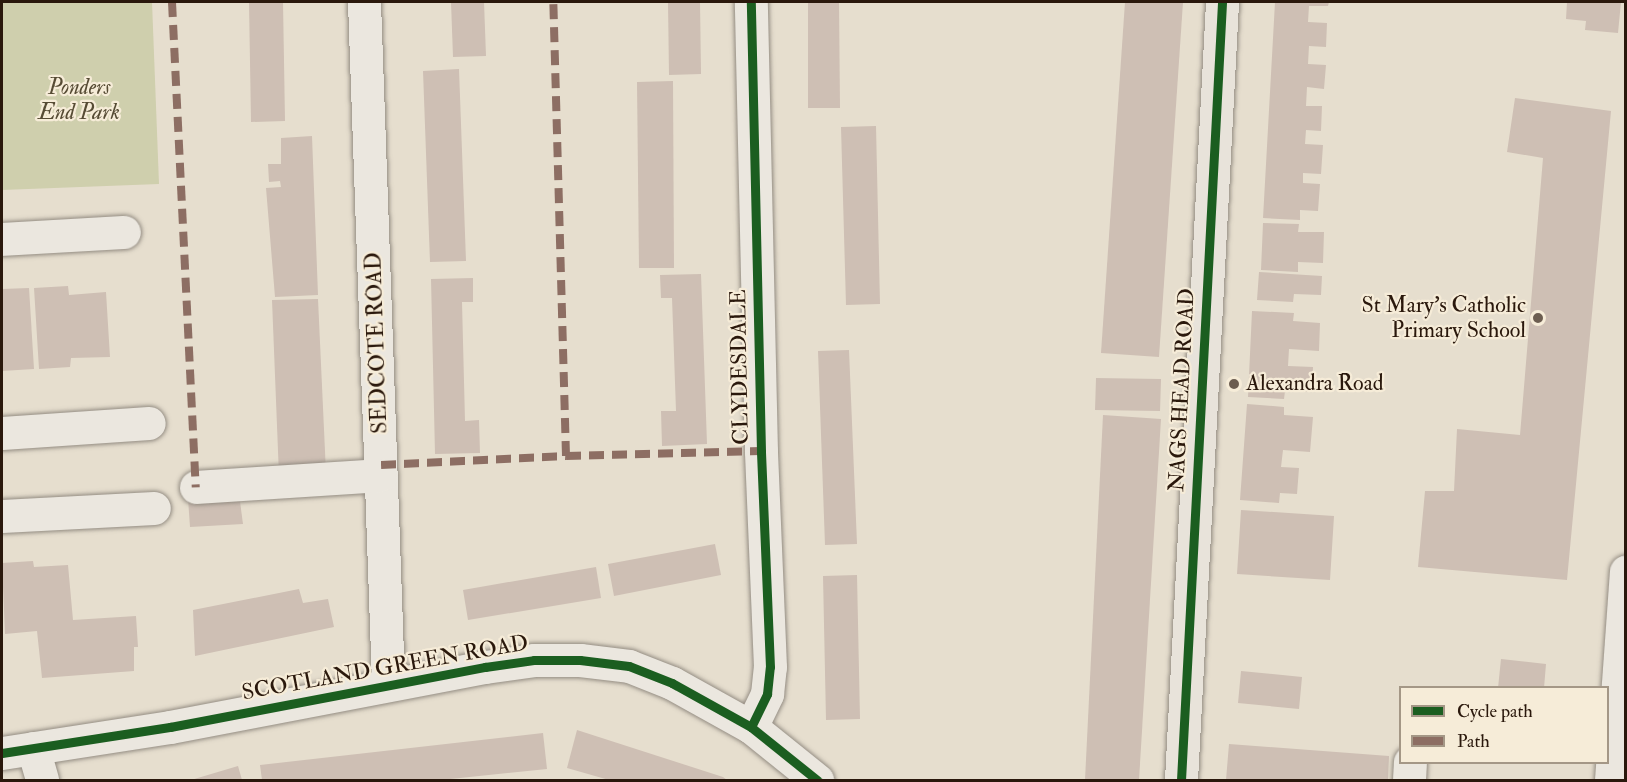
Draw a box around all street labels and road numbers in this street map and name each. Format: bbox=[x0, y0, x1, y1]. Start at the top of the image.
street label: SEDCOTE ROAD bbox=[361, 252, 393, 434]
street label: NAGS HEAD ROAD bbox=[1163, 288, 1201, 492]
street label: CLYDESDALE bbox=[725, 289, 755, 445]
street label: SCOTLAND GREEN ROAD bbox=[240, 630, 530, 706]

